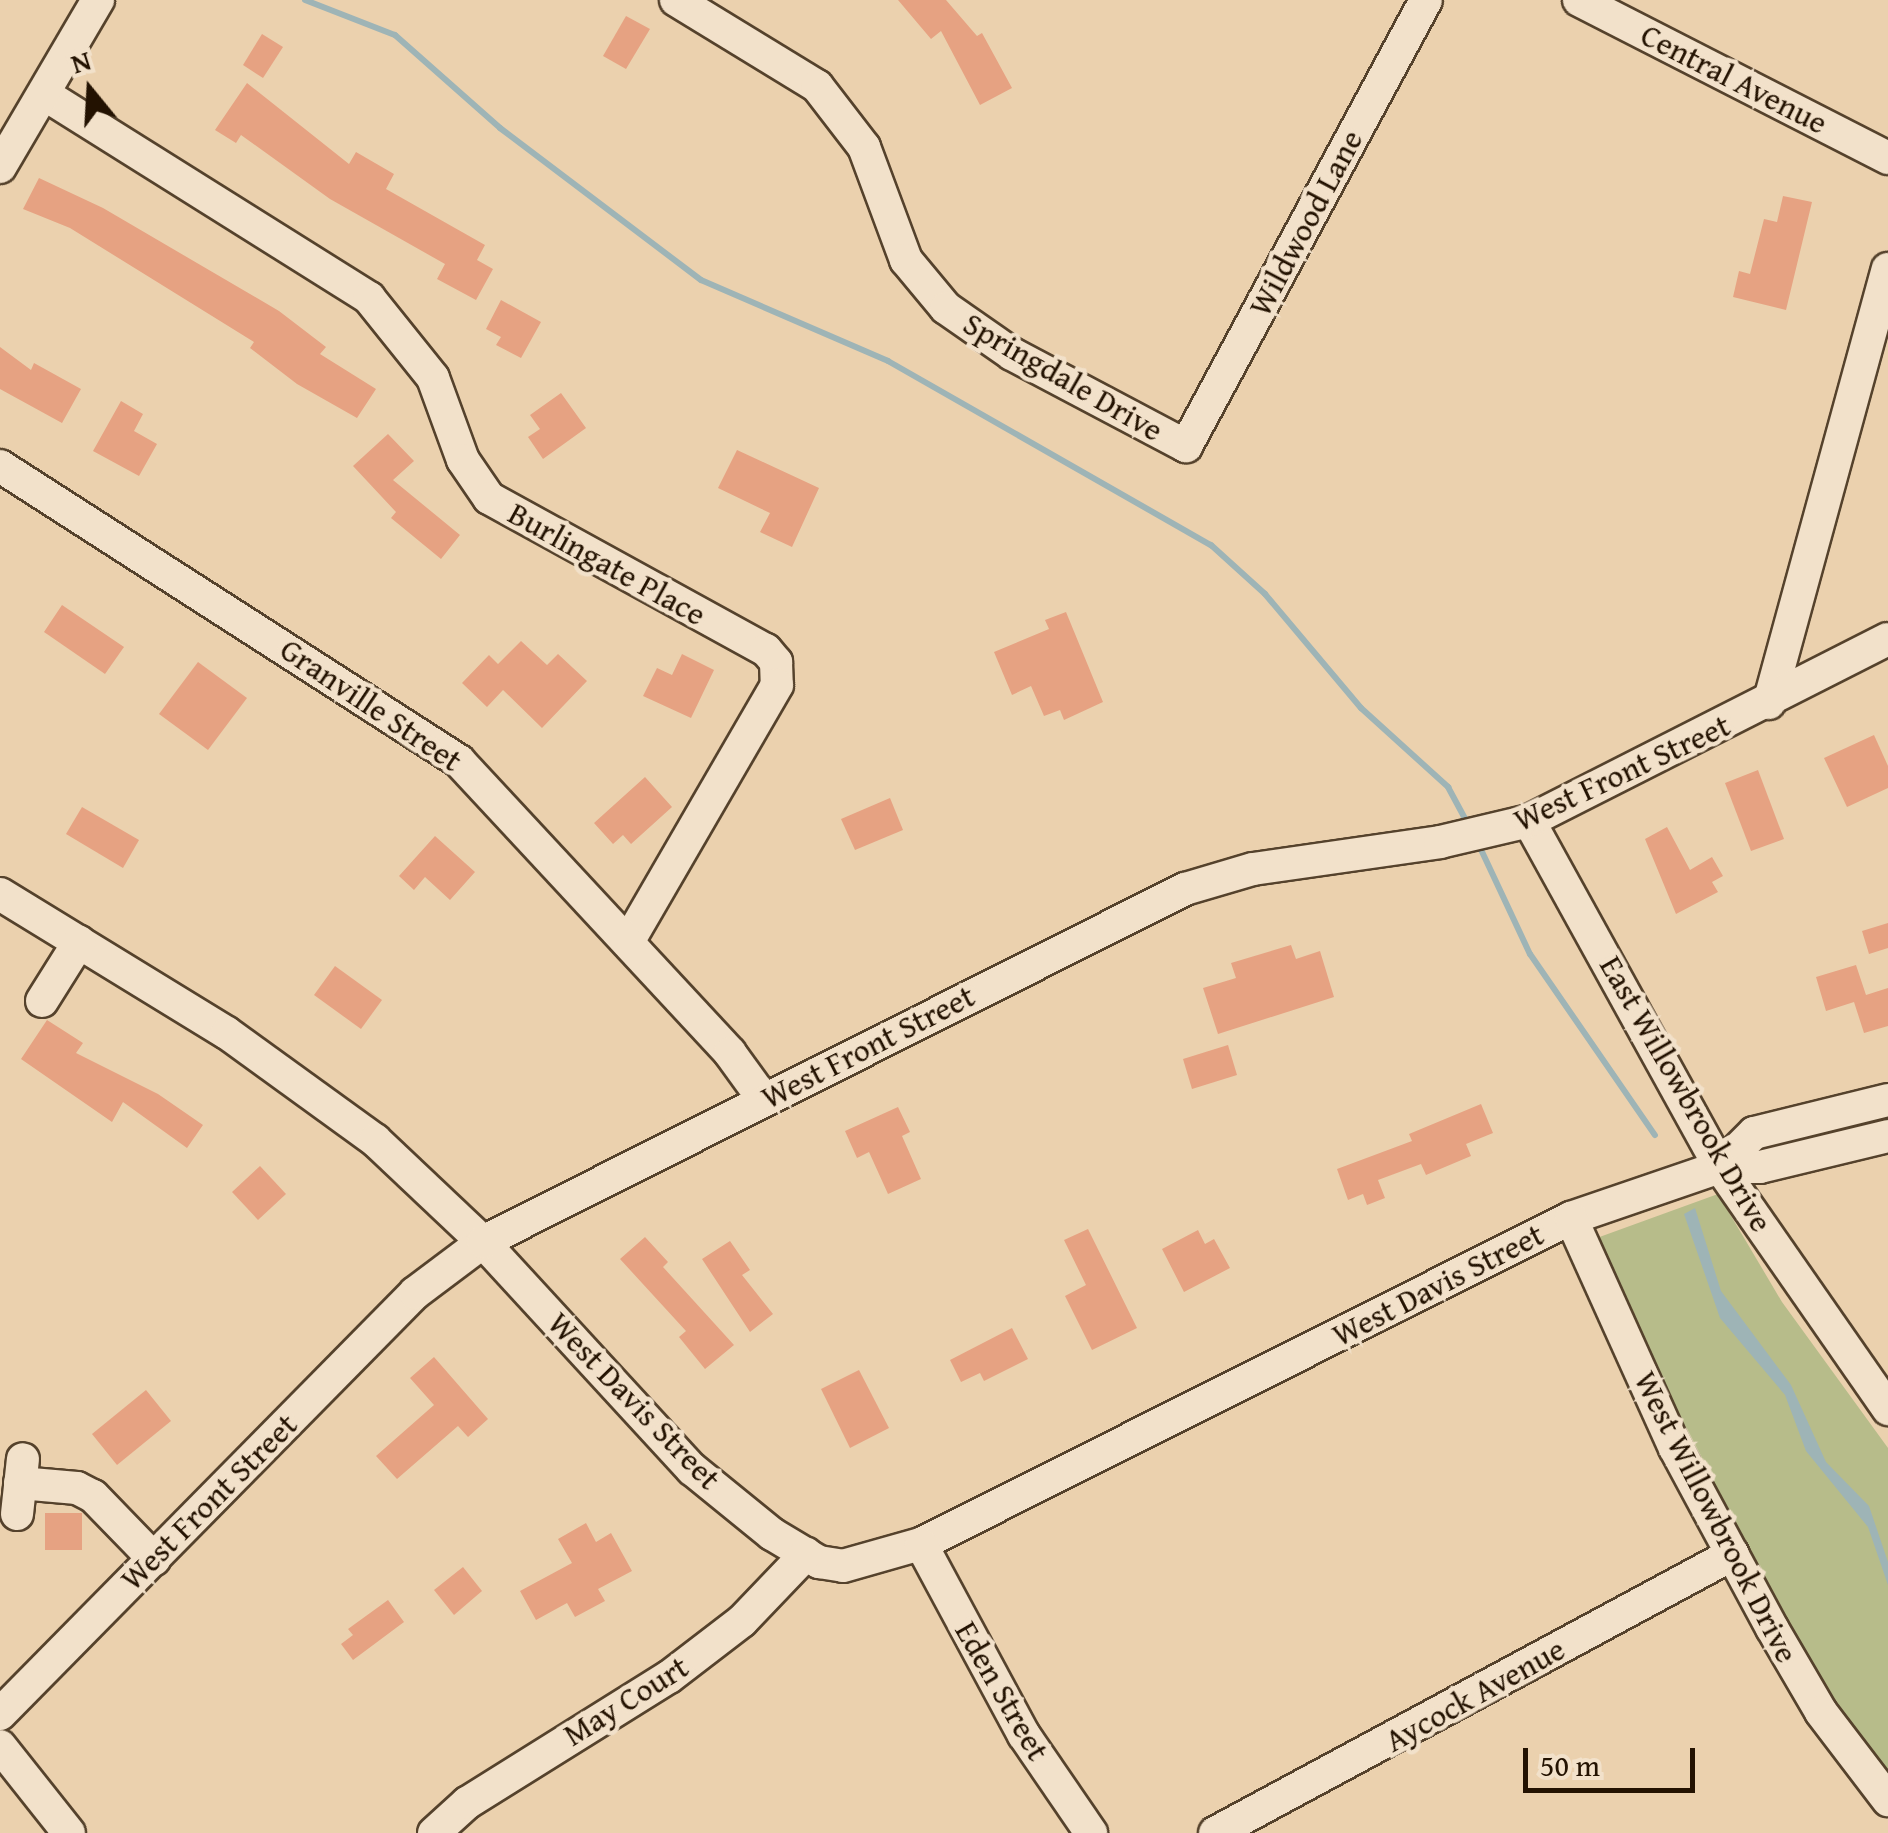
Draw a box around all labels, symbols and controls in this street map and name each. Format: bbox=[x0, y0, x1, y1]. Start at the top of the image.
street label: Central Avenue bbox=[1634, 16, 1834, 142]
text: N bbox=[65, 39, 96, 83]
north arrow bbox=[40, 40, 140, 140]
street label: Wildwood Lane bbox=[1241, 123, 1371, 323]
street label: Springdale Drive bbox=[956, 304, 1170, 450]
street label: Burlingate Place bbox=[502, 494, 712, 634]
street label: Granville Street bbox=[273, 630, 469, 780]
street label: West Front Street bbox=[1508, 706, 1736, 840]
street label: East Willowbrook Drive bbox=[1591, 949, 1781, 1239]
street label: West Front Street bbox=[755, 977, 981, 1117]
street label: West Davis Street bbox=[1326, 1215, 1550, 1355]
street label: West Davis Street bbox=[540, 1304, 728, 1498]
street label: West Willowbrook Drive bbox=[1626, 1365, 1806, 1669]
street label: West Front Street bbox=[113, 1406, 305, 1598]
street label: Eden Street bbox=[947, 1615, 1057, 1767]
street label: Aycock Avenue bbox=[1378, 1630, 1572, 1760]
street label: May Court bbox=[557, 1648, 695, 1754]
scale bar bbox=[1528, 1728, 1700, 1790]
text: 50 m bbox=[1540, 1743, 1600, 1787]

